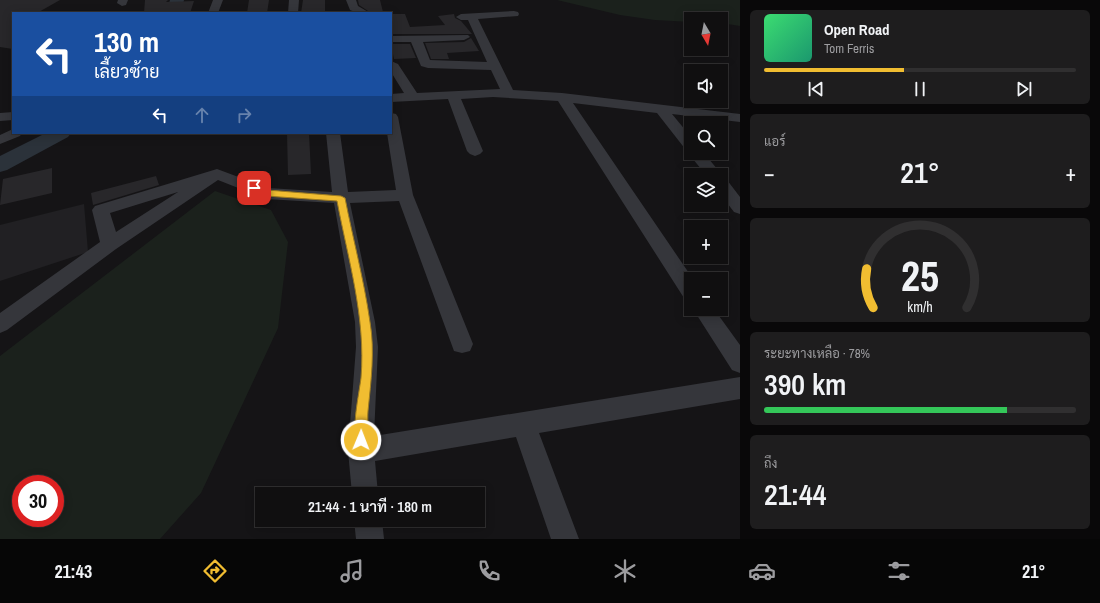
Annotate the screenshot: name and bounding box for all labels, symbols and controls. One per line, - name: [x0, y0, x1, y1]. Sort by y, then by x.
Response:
- north arrow: [684, 12, 728, 56]
- map controls: [684, 12, 728, 316]
- text: Open Road: [824, 19, 890, 40]
- text: 130 m: [94, 23, 159, 61]
- icon: left: [28, 28, 80, 80]
- text: Tom Ferris: [824, 40, 874, 57]
- text: เลี้ยวซ้าย: [94, 59, 160, 84]
- button: sound: [684, 64, 728, 108]
- icon: previous: [805, 78, 827, 100]
- icon: pause: [909, 78, 931, 100]
- icon: next: [1013, 78, 1035, 100]
- icon: left: [149, 104, 171, 126]
- icon: ahead: [191, 104, 213, 126]
- icon: right: [233, 104, 255, 126]
- button: search: [684, 116, 728, 160]
- text: แอร์: [764, 133, 785, 150]
- text: 21°: [900, 152, 940, 192]
- text: −: [764, 158, 775, 188]
- text: +: [1065, 158, 1076, 188]
- button: layers: [684, 168, 728, 212]
- pin: [237, 171, 271, 205]
- icon: arrive: [243, 177, 265, 199]
- button: +: [684, 220, 728, 264]
- text: 25: [901, 247, 939, 303]
- button: −: [684, 272, 728, 316]
- text: km/h: [907, 296, 933, 315]
- text: ระยะทางเหลือ · 78%: [764, 345, 870, 362]
- text: 390 km: [764, 364, 846, 404]
- position arrow: [340, 419, 382, 461]
- text: ถึง: [764, 455, 777, 472]
- text: 21:44: [764, 474, 826, 514]
- speed limit sign: 30: [12, 475, 64, 527]
- text: 21:44 · 1 นาที · 180 m: [308, 496, 432, 517]
- icon: directions: [201, 557, 229, 585]
- icon: music: [338, 557, 366, 585]
- icon: phone: [475, 557, 503, 585]
- icon: climate: [611, 557, 639, 585]
- icon: car: [748, 557, 776, 585]
- icon: filters: [885, 557, 913, 585]
- text: 21:43: [54, 559, 92, 584]
- text: 21°: [1022, 559, 1046, 584]

